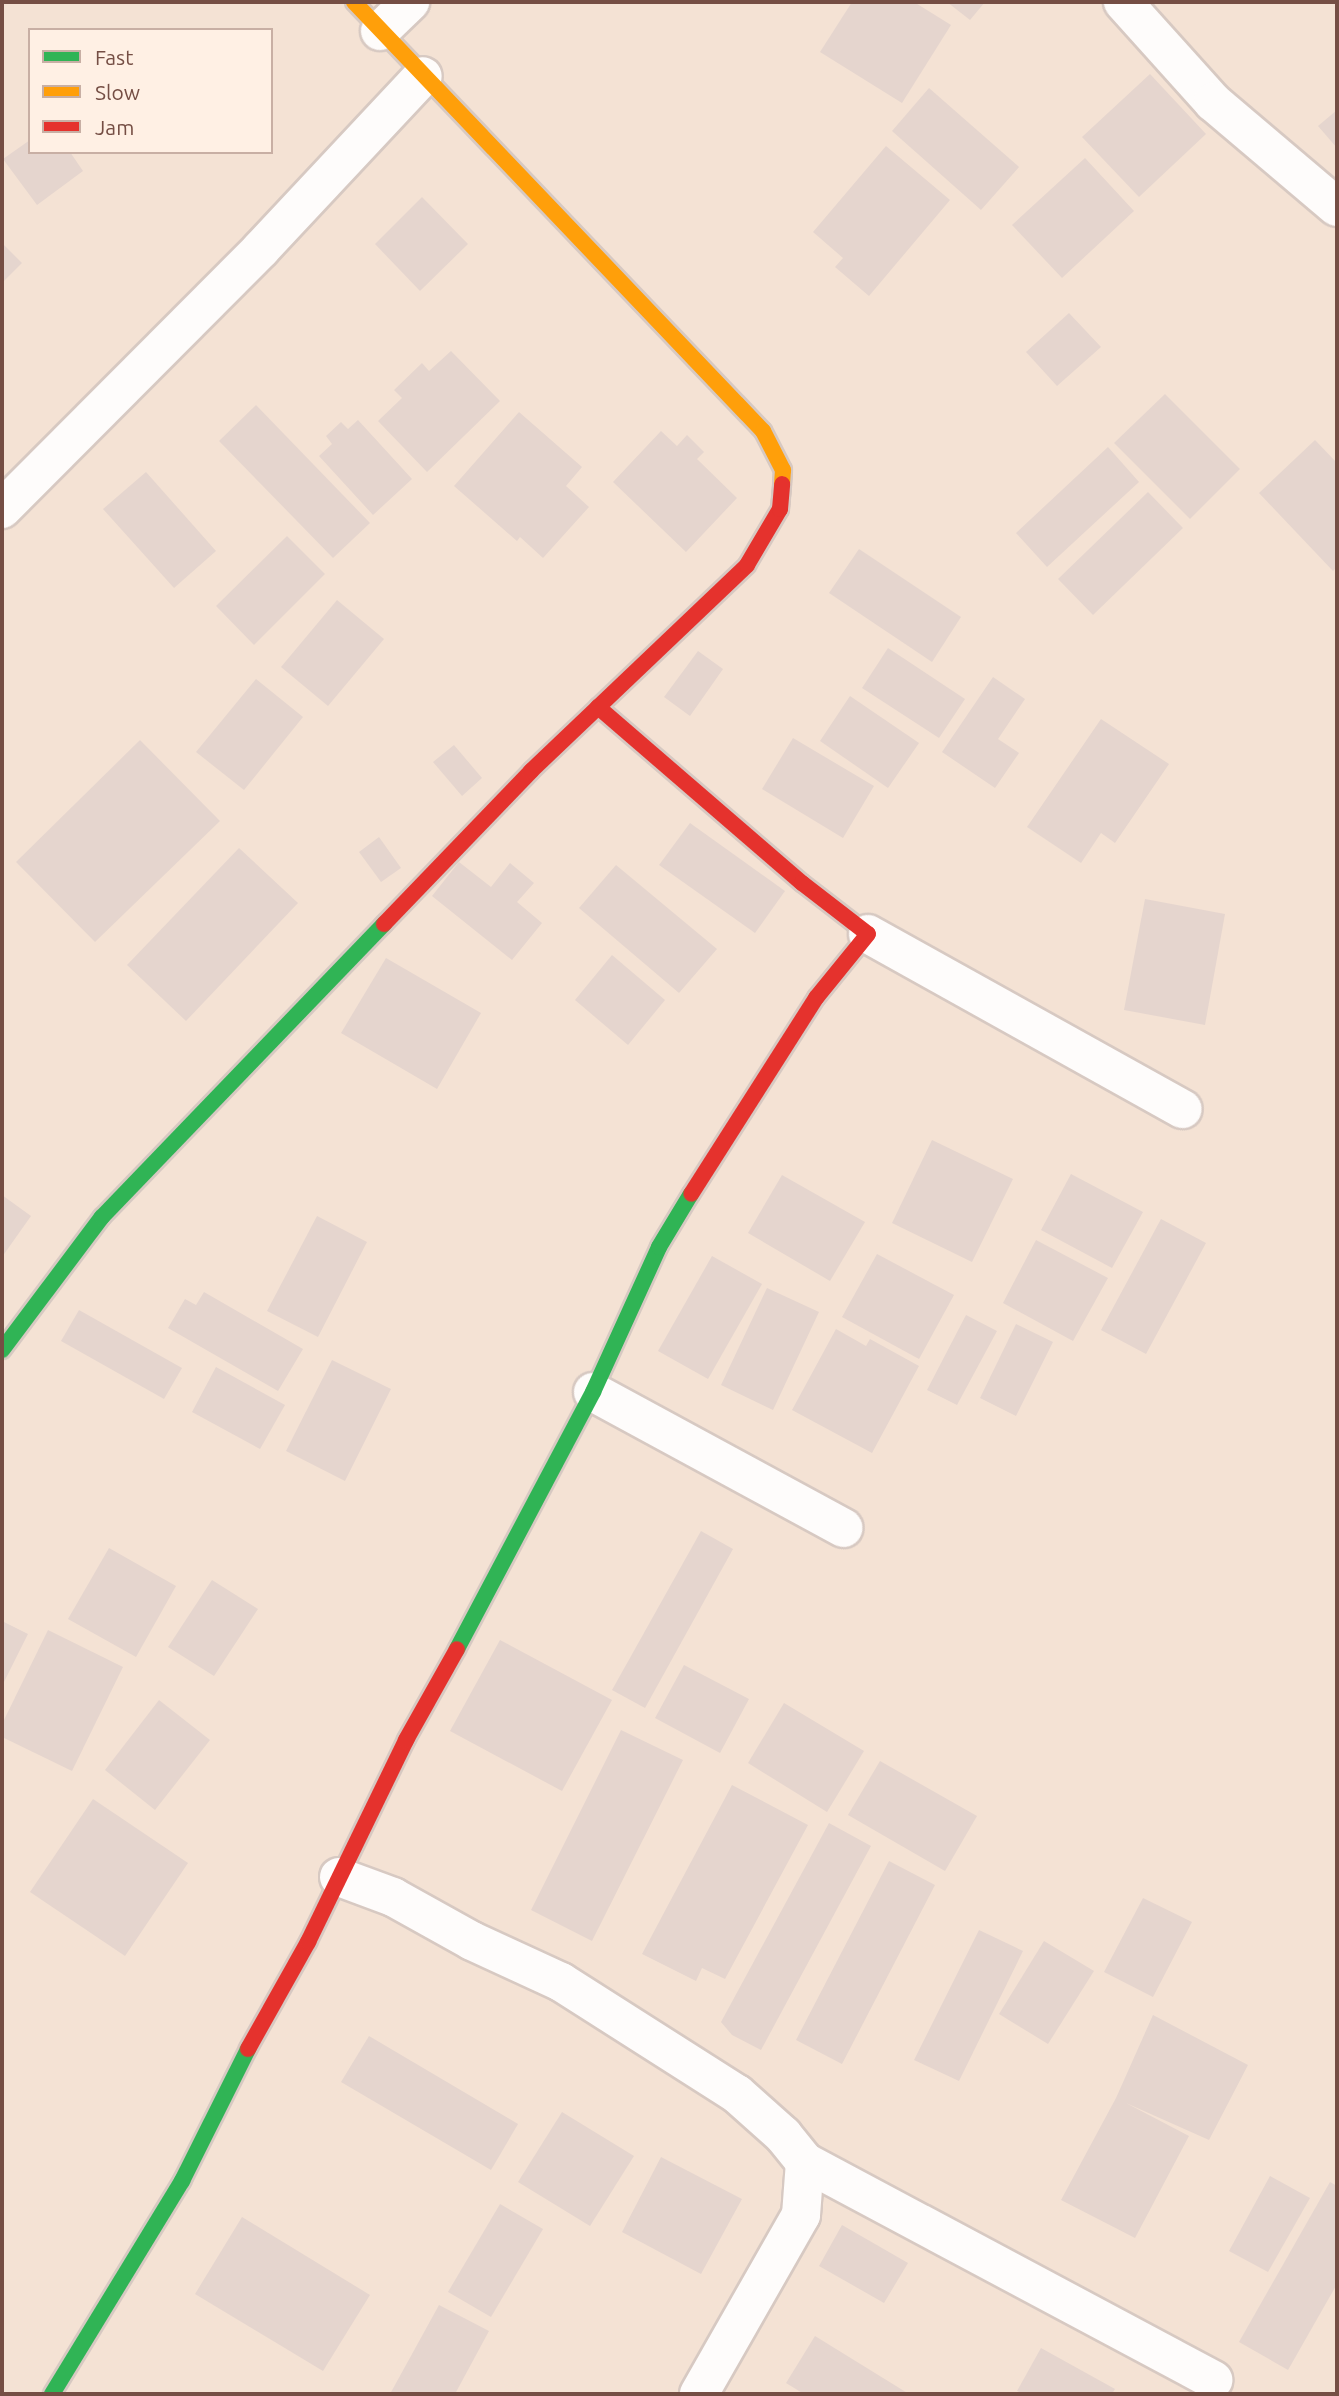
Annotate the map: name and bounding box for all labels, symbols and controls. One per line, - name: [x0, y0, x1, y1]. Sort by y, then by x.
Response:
- legend: [28, 28, 273, 154]
- text: Fast: [95, 45, 133, 69]
- text: Slow: [95, 80, 140, 104]
- text: Jam: [95, 115, 134, 139]

